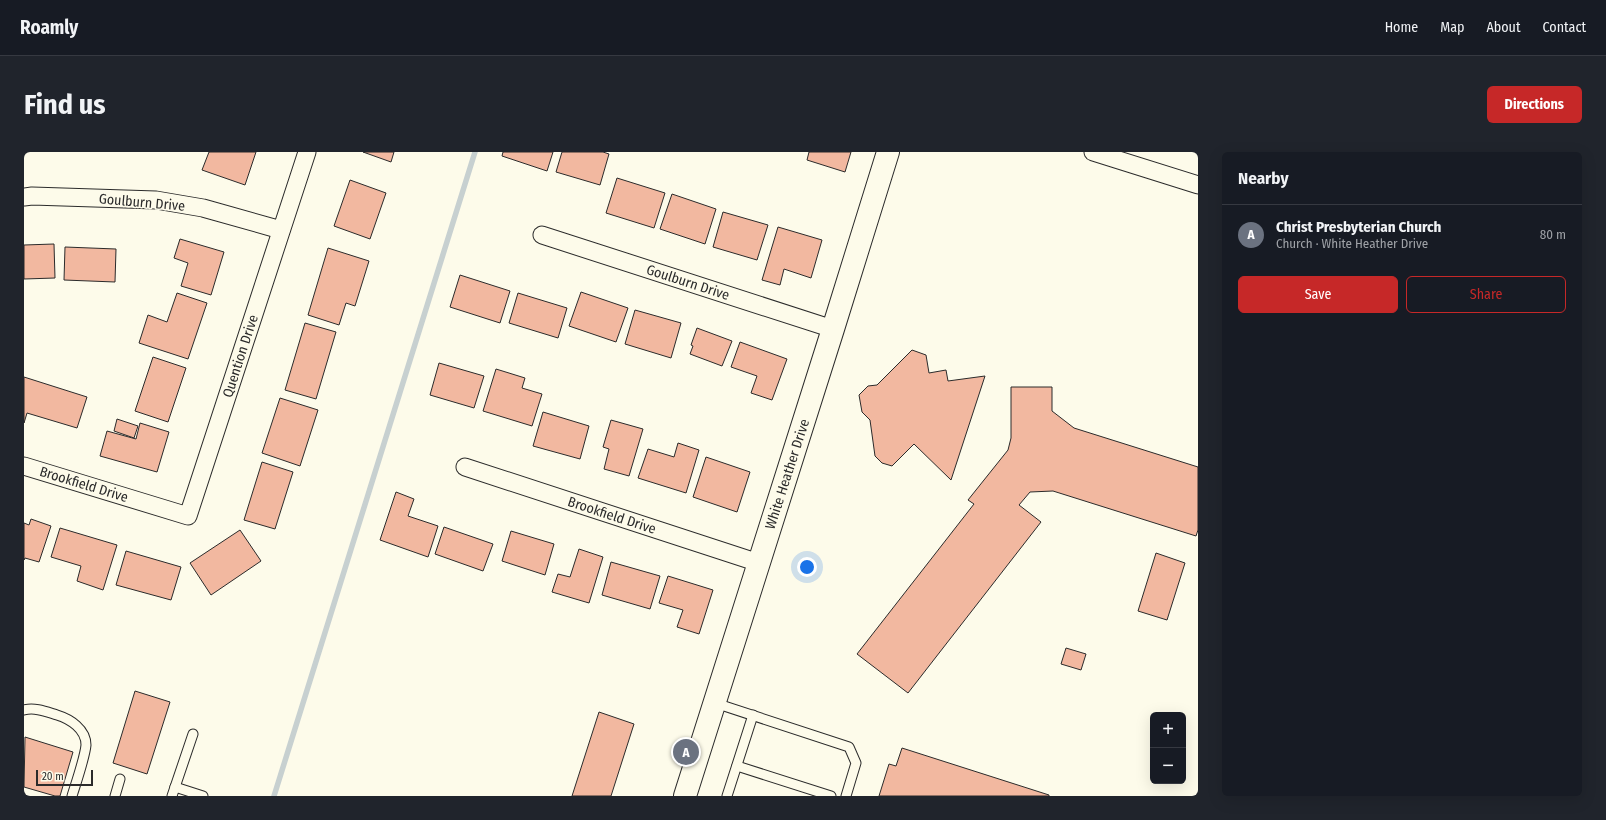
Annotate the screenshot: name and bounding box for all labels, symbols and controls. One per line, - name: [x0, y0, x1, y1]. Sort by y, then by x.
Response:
- text: Roamly: [20, 16, 78, 39]
- text: Home: [1385, 19, 1418, 36]
- text: Map: [1440, 19, 1464, 36]
- text: About: [1486, 19, 1521, 36]
- text: Contact: [1543, 19, 1586, 36]
- button: Directions: [1487, 86, 1582, 123]
- text: Find us: [24, 88, 106, 121]
- text: Nearby: [1238, 168, 1289, 189]
- street label: Goulburn Drive: [98, 190, 186, 215]
- text: Christ Presbyterian Church: [1276, 218, 1441, 236]
- text: A: [1247, 227, 1255, 242]
- text: 80 m: [1540, 227, 1566, 242]
- text: Church · White Heather Drive: [1276, 236, 1428, 251]
- street label: Goulburn Drive: [644, 261, 732, 304]
- button: Save: [1238, 276, 1398, 313]
- button: Share: [1406, 276, 1566, 313]
- street label: Quention Drive: [219, 312, 262, 400]
- street label: White Heather Drive: [762, 417, 813, 531]
- street label: Brookfield Drive: [38, 463, 130, 506]
- street label: Brookfield Drive: [566, 493, 658, 538]
- your location: [797, 557, 817, 577]
- map controls: [1150, 712, 1186, 784]
- button: +: [1150, 712, 1186, 748]
- pin: A: [673, 737, 699, 767]
- button: −: [1150, 748, 1186, 784]
- scale bar: [36, 768, 93, 787]
- text: 20 m: [42, 770, 64, 783]

